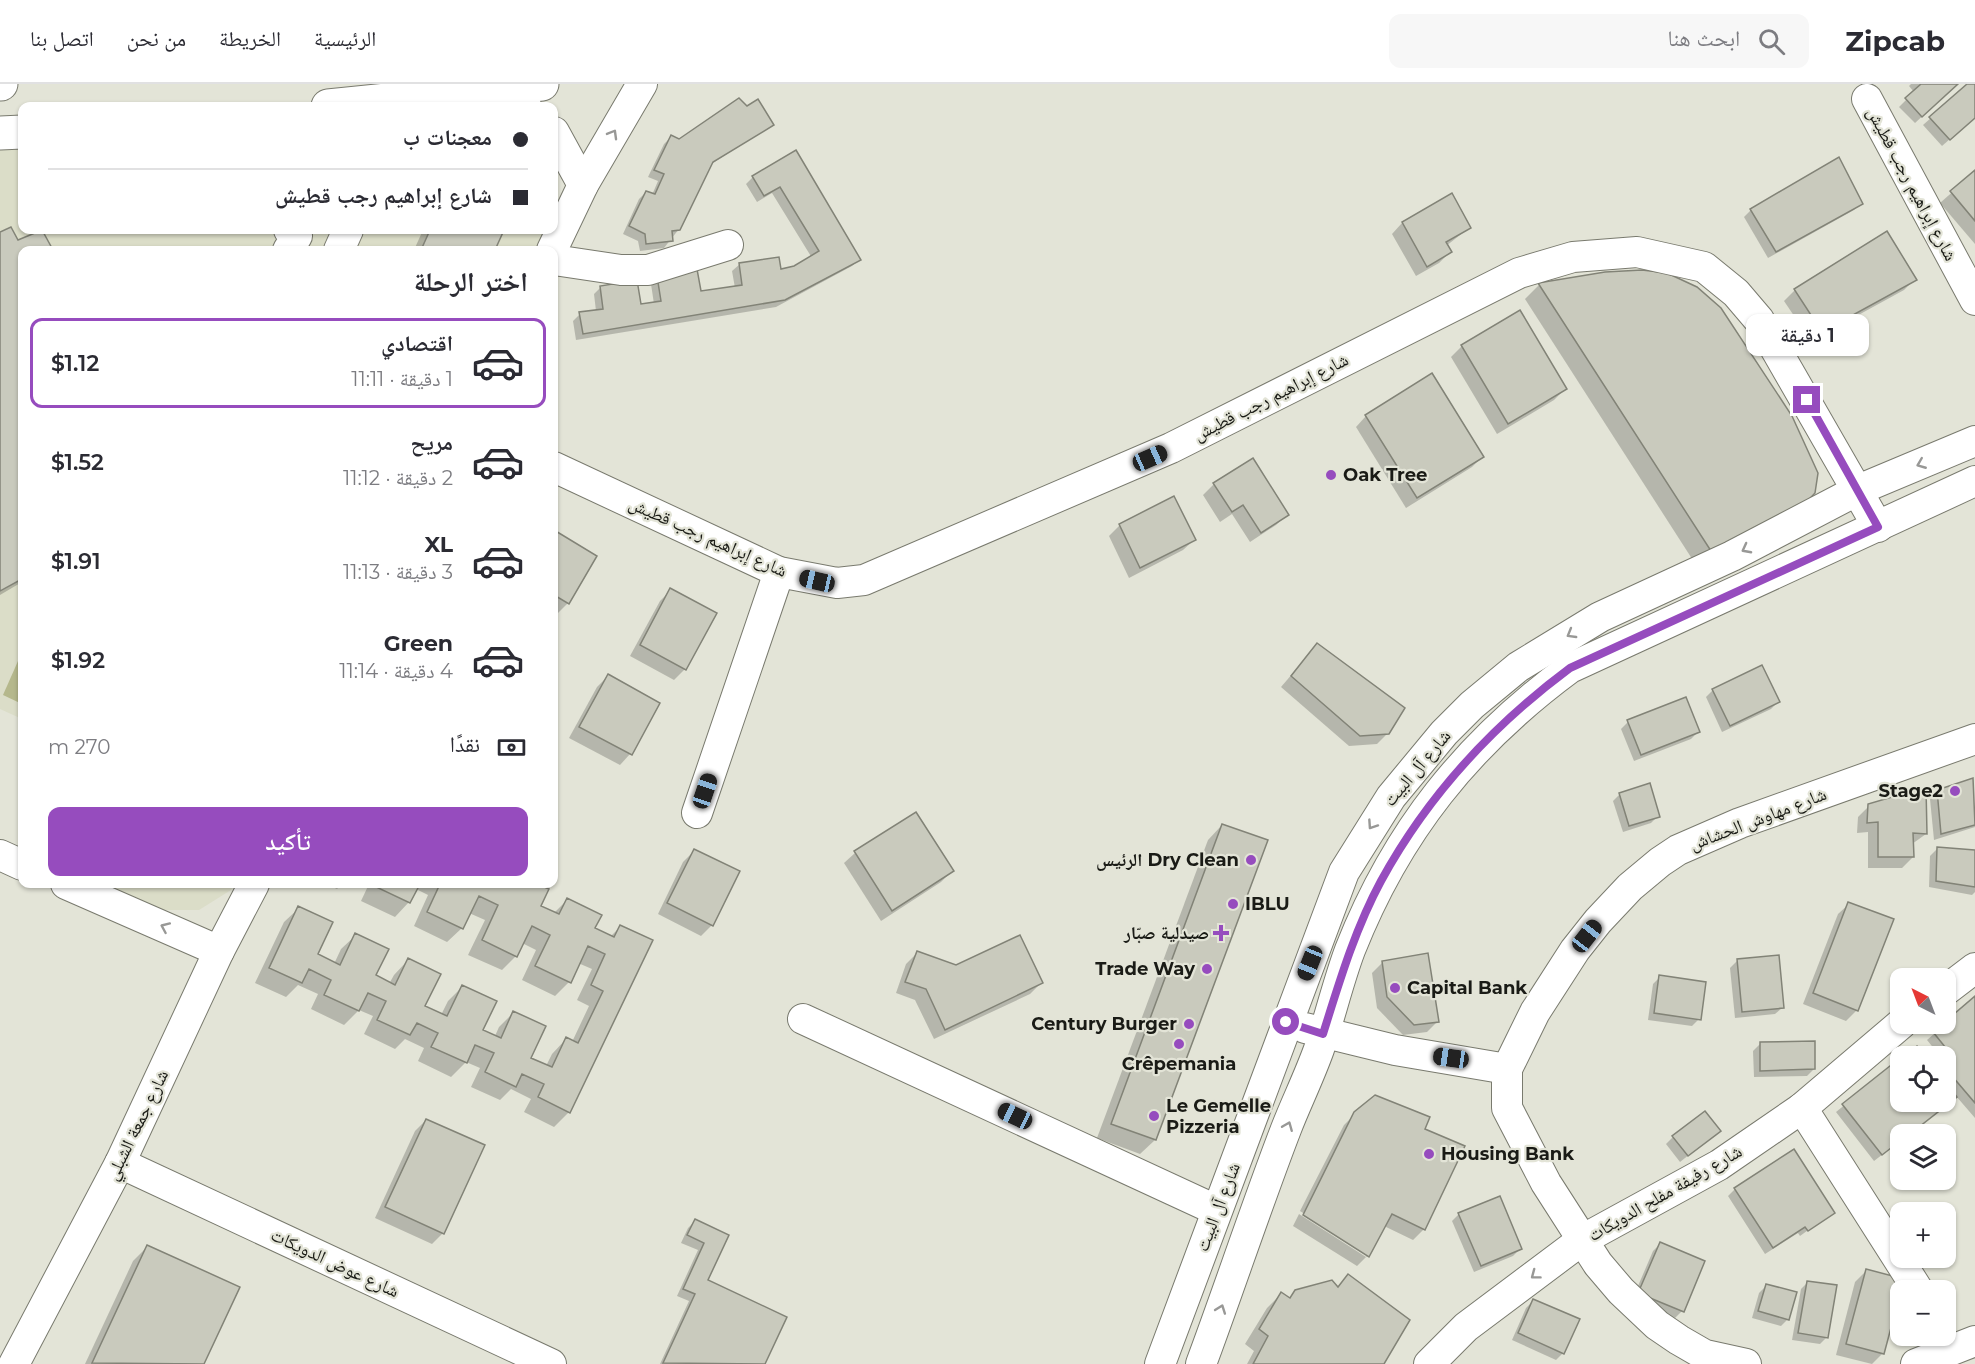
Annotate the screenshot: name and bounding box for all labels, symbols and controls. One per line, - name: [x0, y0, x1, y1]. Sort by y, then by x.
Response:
- search box: [1389, 14, 1809, 68]
- text: Zipcab: [1845, 24, 1945, 58]
- text: ابحث هنا: [1667, 25, 1740, 52]
- icon: search: [1755, 25, 1788, 58]
- text: اتصل بنا: [30, 26, 94, 51]
- text: من نحن: [127, 26, 186, 51]
- text: الخريطة: [219, 26, 281, 51]
- text: الرئيسية: [314, 26, 376, 51]
- street label: شارع إبراهيم رجب قطيش: [1861, 103, 1962, 265]
- text: معجنات ب: [403, 124, 492, 151]
- one-way arrow: [605, 130, 617, 140]
- text: شارع إبراهيم رجب قطيش: [275, 182, 492, 209]
- text: اختر الرحلة: [414, 265, 528, 298]
- callout: 1 دقيقة: [1746, 313, 1868, 355]
- text: 1 دقيقة: [1780, 323, 1835, 347]
- text: اقتصادي: [381, 330, 453, 357]
- icon: car: [471, 336, 525, 390]
- street label: شارع إبراهيم رجب قطيش: [1190, 348, 1353, 447]
- text: $1.12: [51, 350, 99, 377]
- text: 1 دقيقة · 11:11: [351, 367, 453, 391]
- route end: [1793, 386, 1820, 413]
- text: مريح: [410, 429, 453, 456]
- icon: car: [471, 435, 525, 489]
- car: [1130, 442, 1170, 474]
- text: $1.52: [51, 449, 104, 476]
- one-way arrow: [1917, 457, 1928, 469]
- place label: Oak Tree: [1343, 464, 1427, 486]
- text: 2 دقيقة · 11:12: [343, 466, 453, 490]
- marker: Oak Tree: [1324, 468, 1338, 482]
- street label: شارع إبراهيم رجب قطيش: [625, 492, 791, 583]
- text: XL: [424, 531, 453, 558]
- icon: car: [471, 534, 525, 588]
- one-way arrow: [1742, 542, 1752, 553]
- text: $1.91: [51, 548, 101, 575]
- text: 3 دقيقة · 11:13: [343, 560, 453, 584]
- car: [797, 568, 837, 594]
- one-way arrow: [1567, 627, 1577, 639]
- text: Green: [384, 630, 453, 657]
- icon: car: [471, 633, 525, 687]
- text: $1.92: [51, 647, 105, 674]
- text: 4 دقيقة · 11:14: [339, 659, 453, 683]
- street label: شارع آل البيت: [1379, 725, 1455, 811]
- text: نقدًا: [450, 731, 480, 758]
- icon: cash: [495, 731, 528, 764]
- text: 270 m: [48, 735, 110, 759]
- car: [691, 771, 719, 811]
- place label: Stage2: [1878, 780, 1943, 802]
- street label: شارع مهاوش الحشاش: [1686, 783, 1830, 855]
- marker: Stage2: [1948, 784, 1962, 798]
- button: تأكيد: [48, 807, 528, 876]
- one-way arrow: [1368, 819, 1379, 830]
- place label: الرئيس Dry Clean: [1096, 849, 1239, 871]
- marker: الرئيس Dry Clean: [1244, 853, 1258, 867]
- place label: IBLU: [1245, 893, 1290, 915]
- marker: IBLU: [1226, 897, 1240, 911]
- car: [1569, 916, 1605, 956]
- one-way arrow: [161, 922, 172, 934]
- place label: صيدلية صبّار: [1123, 922, 1209, 944]
- marker: صيدلية صبّار: [1214, 926, 1228, 940]
- car: [1295, 943, 1325, 983]
- place label: Trade Way: [1095, 958, 1195, 980]
- marker: Trade Way: [1200, 962, 1214, 976]
- north arrow: [1890, 968, 1956, 1034]
- map controls: [1890, 968, 1956, 1346]
- place label: Capital Bank: [1407, 977, 1527, 999]
- marker: Capital Bank: [1388, 981, 1402, 995]
- route start: [1272, 1008, 1299, 1035]
- place label: Century Burger: [1031, 1013, 1177, 1035]
- marker: Century Burger: [1182, 1017, 1196, 1031]
- marker: Crêpemania: [1172, 1037, 1186, 1051]
- button: locate: [1890, 1046, 1956, 1112]
- car: [1432, 1047, 1470, 1069]
- place label: Crêpemania: [1122, 1053, 1236, 1075]
- street label: شارع جمعة الشبلي: [101, 1066, 176, 1185]
- place label: Le Gemelle Pizzeria: [1166, 1095, 1271, 1138]
- car: [995, 1100, 1035, 1132]
- marker: Le Gemelle Pizzeria: [1147, 1109, 1161, 1123]
- one-way arrow: [1280, 1121, 1293, 1131]
- button: layers: [1890, 1124, 1956, 1190]
- street label: شارع رفيفة مفلح الدويكات: [1584, 1140, 1746, 1247]
- place label: Housing Bank: [1441, 1143, 1574, 1165]
- marker: Housing Bank: [1422, 1147, 1436, 1161]
- street label: شارع آل البيت: [1191, 1160, 1245, 1254]
- button: +: [1890, 1202, 1956, 1268]
- street label: شارع عوض الدويكات: [267, 1224, 403, 1302]
- one-way arrow: [1531, 1268, 1542, 1279]
- button: −: [1890, 1280, 1956, 1346]
- one-way arrow: [1214, 1304, 1227, 1315]

